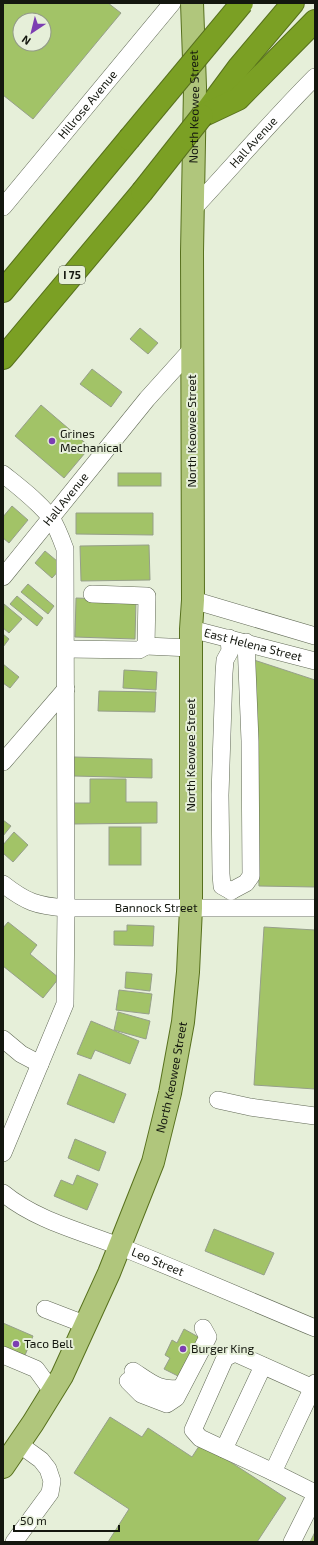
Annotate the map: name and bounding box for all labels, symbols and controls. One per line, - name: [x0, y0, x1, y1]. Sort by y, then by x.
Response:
- north arrow: [12, 12, 52, 52]
- text: N: [19, 33, 33, 48]
- street label: North Keowee Street: [186, 49, 201, 164]
- street label: Hillrose Avenue: [55, 67, 120, 141]
- street label: Hall Avenue: [226, 113, 280, 170]
- road number: I 75: [59, 266, 85, 284]
- street label: North Keowee Street: [184, 374, 198, 488]
- place label: Grines Mechanical: [60, 426, 123, 454]
- marker: Grines Mechanical: [47, 436, 57, 446]
- street label: Hall Avenue: [40, 469, 91, 528]
- street label: East Helena Street: [203, 625, 304, 664]
- street label: North Keowee Street: [183, 698, 197, 812]
- street label: Bannock Street: [115, 900, 198, 914]
- street label: North Keowee Street: [152, 1020, 189, 1134]
- street label: Leo Street: [130, 1244, 187, 1278]
- place label: Taco Bell: [24, 1336, 73, 1350]
- marker: Taco Bell: [11, 1339, 21, 1349]
- place label: Burger King: [191, 1341, 254, 1355]
- marker: Burger King: [178, 1344, 188, 1354]
- scale bar: [14, 1507, 119, 1533]
- text: 50 m: [20, 1513, 47, 1527]

